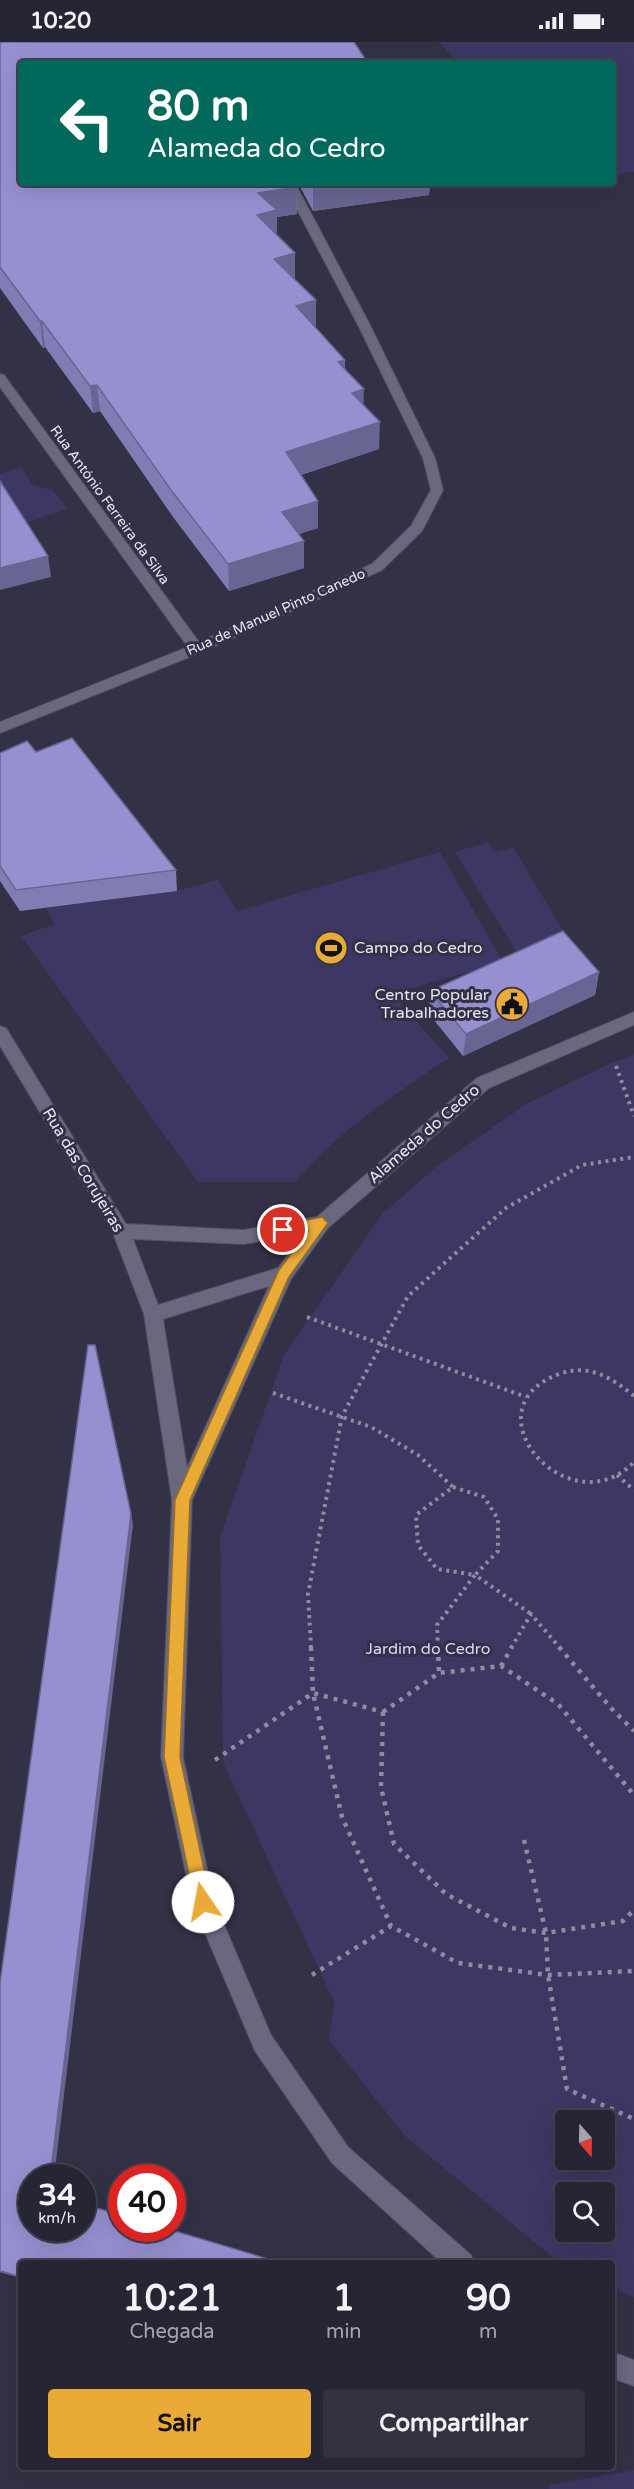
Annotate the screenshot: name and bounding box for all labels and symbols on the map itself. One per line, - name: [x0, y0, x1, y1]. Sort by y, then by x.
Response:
- street label: Rua António Ferreira da Silva: [47, 422, 173, 588]
- street label: Rua de Manuel Pinto Canedo: [184, 565, 368, 659]
- sports icon: Campo do Cedro: [313, 930, 349, 966]
- place label: Campo do Cedro: [354, 938, 482, 958]
- place label: Centro Popular Trabalhadores: [374, 985, 490, 1023]
- public building icon: Centro Popular Trabalhadores: [494, 986, 530, 1022]
- street label: Alameda do Cedro: [364, 1080, 484, 1188]
- street label: Rua das Corujeiras: [38, 1104, 128, 1236]
- pin: [257, 1204, 308, 1255]
- park label: Jardim do Cedro: [366, 1639, 490, 1659]
- position arrow: [171, 1870, 235, 1934]
- north arrow: [555, 2110, 615, 2170]
- speed limit sign: 40: [108, 2164, 186, 2242]

